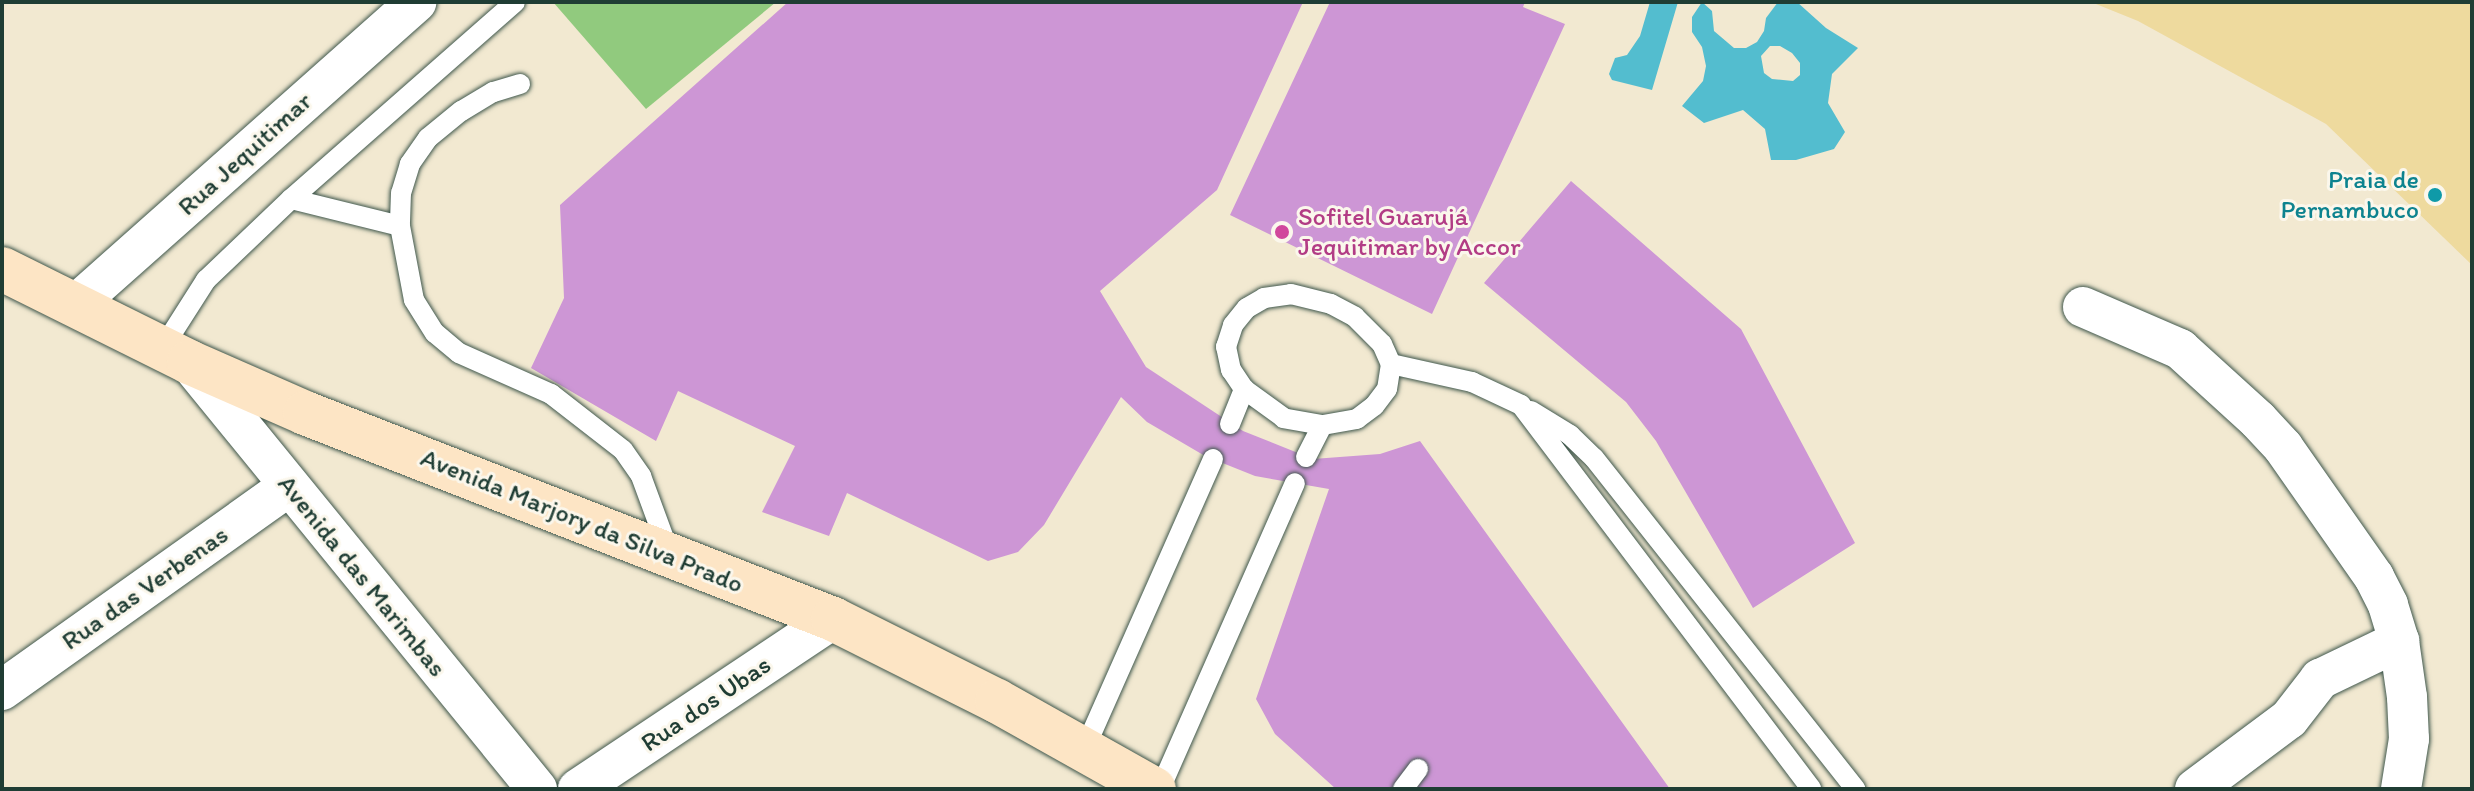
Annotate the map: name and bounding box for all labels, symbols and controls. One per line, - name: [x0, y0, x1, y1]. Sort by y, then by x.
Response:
- street label: Rua Jequitimar: [172, 86, 318, 222]
- place label: Praia de Pernambuco: [2281, 164, 2419, 226]
- marker: Praia de Pernambuco: [2426, 186, 2444, 204]
- place label: Sofitel Guarujá Jequitimar by Accor: [1298, 201, 1520, 262]
- marker: Sofitel Guarujá Jequitimar by Accor: [1273, 223, 1291, 241]
- street label: Avenida Marjory da Silva Prado: [416, 442, 748, 600]
- street label: Avenida das Marimbas: [271, 469, 453, 683]
- street label: Rua das Verbenas: [55, 519, 235, 657]
- street label: Rua dos Ubas: [635, 649, 777, 759]

